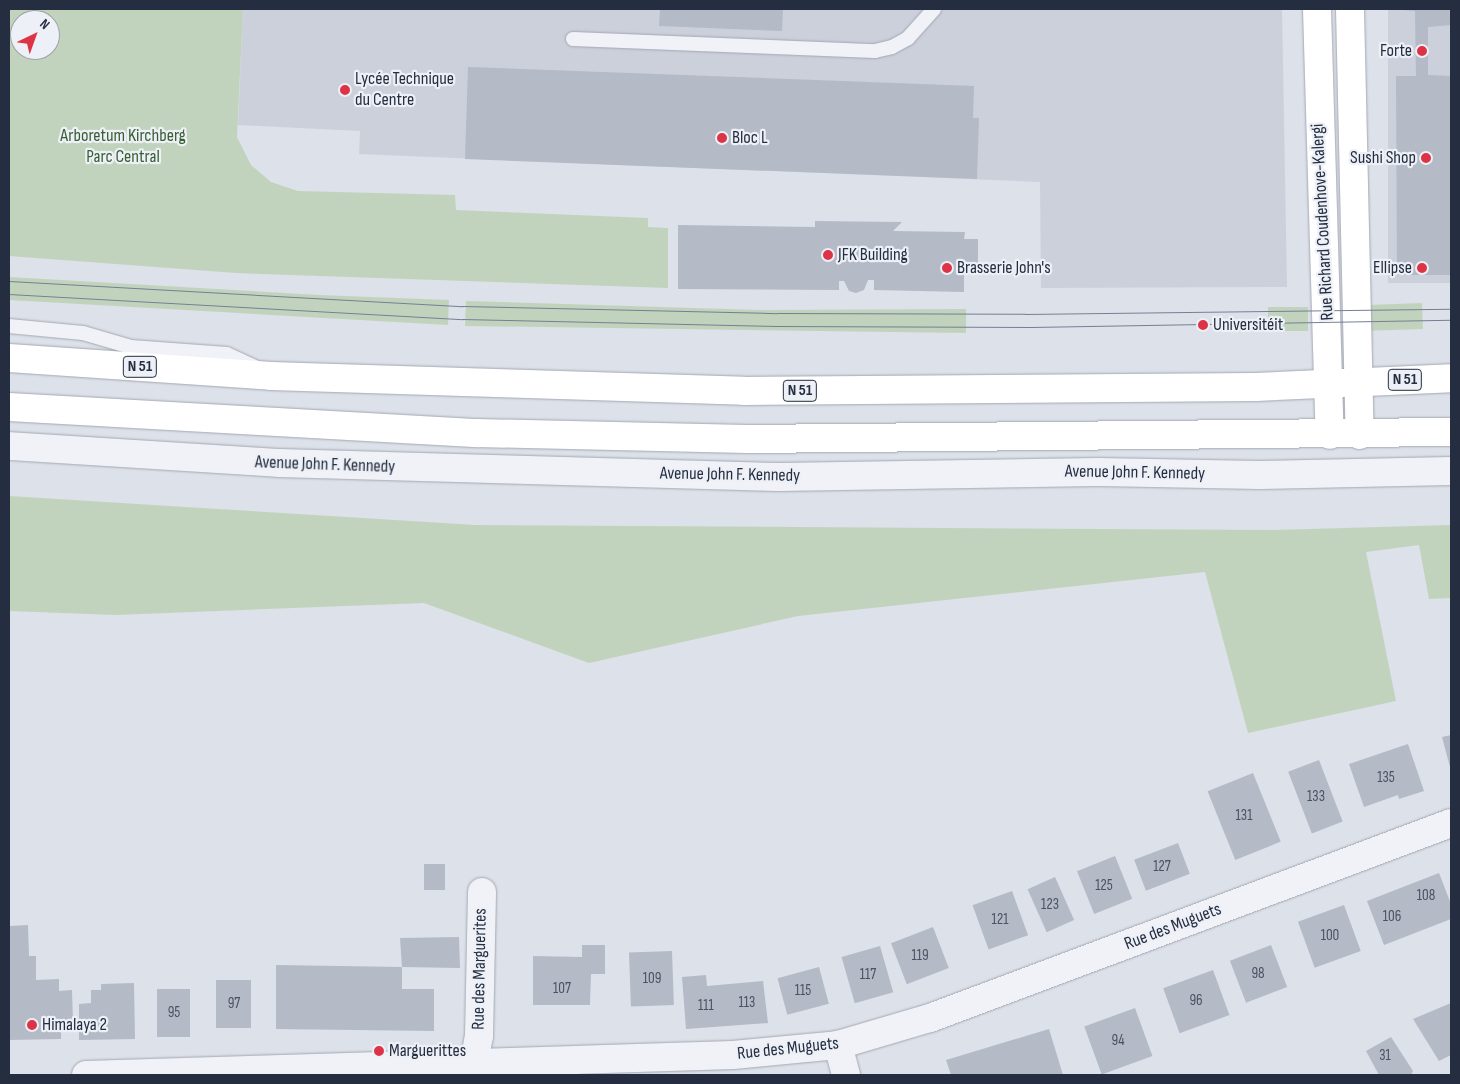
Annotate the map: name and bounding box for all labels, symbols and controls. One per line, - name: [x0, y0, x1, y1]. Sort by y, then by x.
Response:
- north arrow: [10, 10, 60, 60]
- text: N: [36, 15, 53, 33]
- place label: Forte: [1380, 40, 1412, 62]
- marker: Forte: [1416, 45, 1428, 57]
- place label: Lycée Technique du Centre: [355, 69, 454, 112]
- marker: Lycée Technique du Centre: [339, 84, 351, 96]
- street label: Rue Richard Coudenhove-Kalergi: [1307, 123, 1339, 321]
- park label: Arboretum Kirchberg Parc Central: [60, 126, 186, 168]
- place label: Bloc L: [732, 127, 768, 149]
- marker: Bloc L: [716, 132, 728, 144]
- place label: Sushi Shop: [1350, 147, 1416, 169]
- marker: Sushi Shop: [1420, 152, 1432, 164]
- place label: JFK Building: [838, 244, 908, 266]
- marker: JFK Building: [822, 249, 834, 261]
- place label: Brasserie John's: [957, 257, 1051, 279]
- place label: Ellipse: [1373, 257, 1412, 279]
- marker: Brasserie John's: [941, 262, 953, 274]
- marker: Ellipse: [1416, 262, 1428, 274]
- place label: Universitéit: [1213, 314, 1283, 336]
- marker: Universitéit: [1197, 319, 1209, 331]
- road number: N 51: [122, 354, 158, 381]
- road number: N 51: [1388, 366, 1422, 394]
- road number: N 51: [782, 378, 818, 404]
- street label: Avenue John F. Kennedy: [255, 452, 395, 478]
- street label: Avenue John F. Kennedy: [1065, 461, 1205, 485]
- street label: Avenue John F. Kennedy: [660, 463, 800, 487]
- house number: 135: [1377, 769, 1395, 787]
- house number: 133: [1307, 788, 1325, 806]
- house number: 131: [1236, 807, 1252, 825]
- house number: 127: [1153, 858, 1171, 876]
- house number: 125: [1095, 877, 1113, 895]
- house number: 108: [1417, 887, 1435, 905]
- house number: 123: [1041, 896, 1059, 914]
- street label: Rue des Muguets: [1122, 899, 1224, 955]
- street label: Rue des Marguerites: [468, 908, 492, 1030]
- house number: 106: [1383, 908, 1401, 926]
- house number: 121: [992, 911, 1008, 929]
- house number: 100: [1321, 927, 1339, 945]
- house number: 119: [911, 947, 929, 965]
- house number: 98: [1251, 965, 1265, 983]
- house number: 117: [860, 966, 876, 984]
- house number: 109: [643, 970, 661, 988]
- house number: 107: [553, 980, 571, 998]
- house number: 115: [795, 982, 811, 1000]
- house number: 96: [1189, 992, 1203, 1010]
- house number: 113: [739, 994, 755, 1012]
- house number: 97: [228, 995, 240, 1013]
- house number: 111: [698, 997, 714, 1015]
- house number: 95: [168, 1004, 180, 1022]
- place label: Himalaya 2: [42, 1014, 107, 1036]
- marker: Himalaya 2: [26, 1019, 38, 1031]
- house number: 94: [1112, 1032, 1124, 1050]
- street label: Rue des Muguets: [736, 1033, 840, 1065]
- place label: Marguerittes: [389, 1040, 466, 1062]
- marker: Marguerittes: [373, 1045, 385, 1057]
- house number: 31: [1379, 1047, 1391, 1065]

